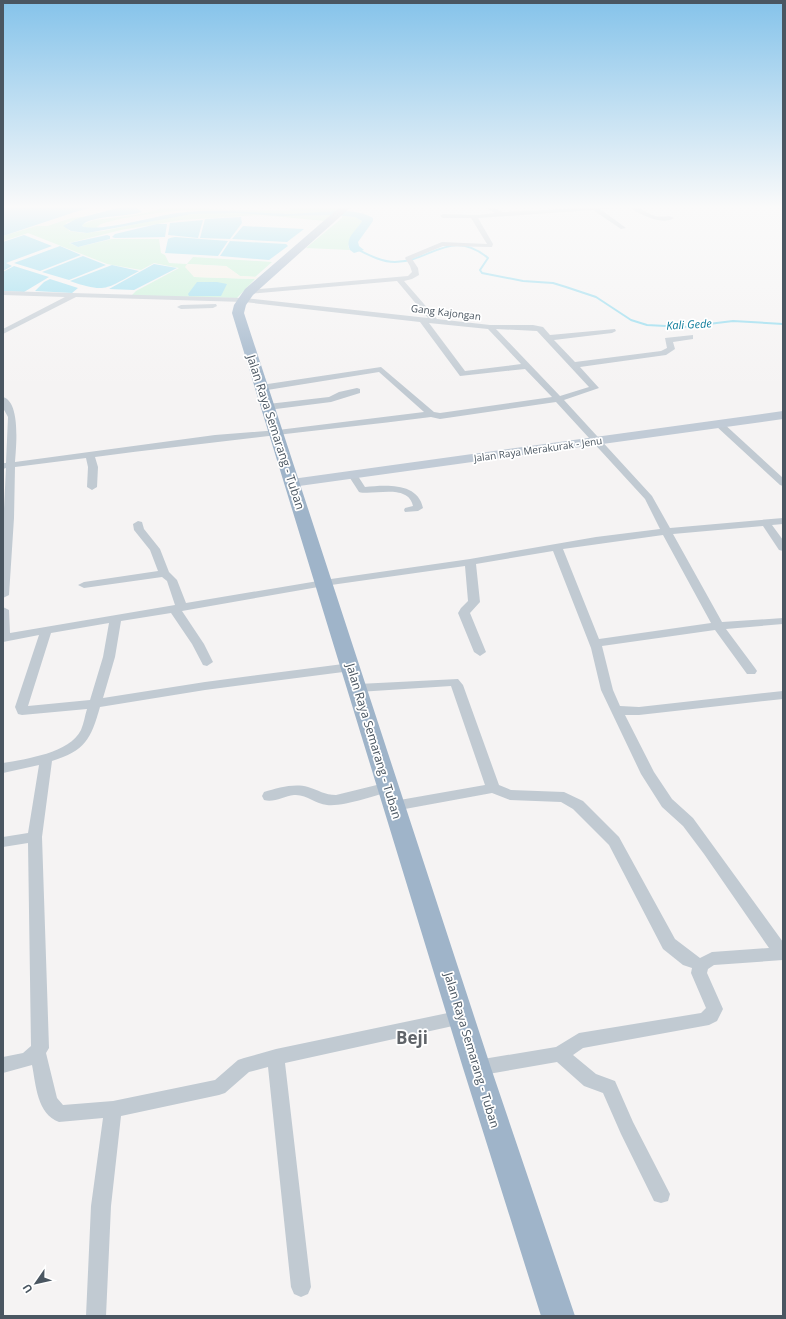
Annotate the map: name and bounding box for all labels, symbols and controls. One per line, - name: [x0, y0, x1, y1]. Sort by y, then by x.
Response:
- street label: Gang Kajongan: [410, 301, 482, 323]
- water label: Kali Gede: [666, 315, 713, 333]
- street label: Jalan Raya Semarang - Tuban: [243, 351, 309, 512]
- street label: Jalan Raya Merakurak - Jenu: [472, 433, 603, 465]
- street label: Jalan Raya Semarang - Tuban: [342, 660, 406, 821]
- street label: Jalan Raya Semarang - Tuban: [440, 969, 504, 1130]
- district label: Beji: [396, 1026, 428, 1049]
- north arrow: [16, 1263, 56, 1303]
- text: U: [19, 1281, 36, 1297]

